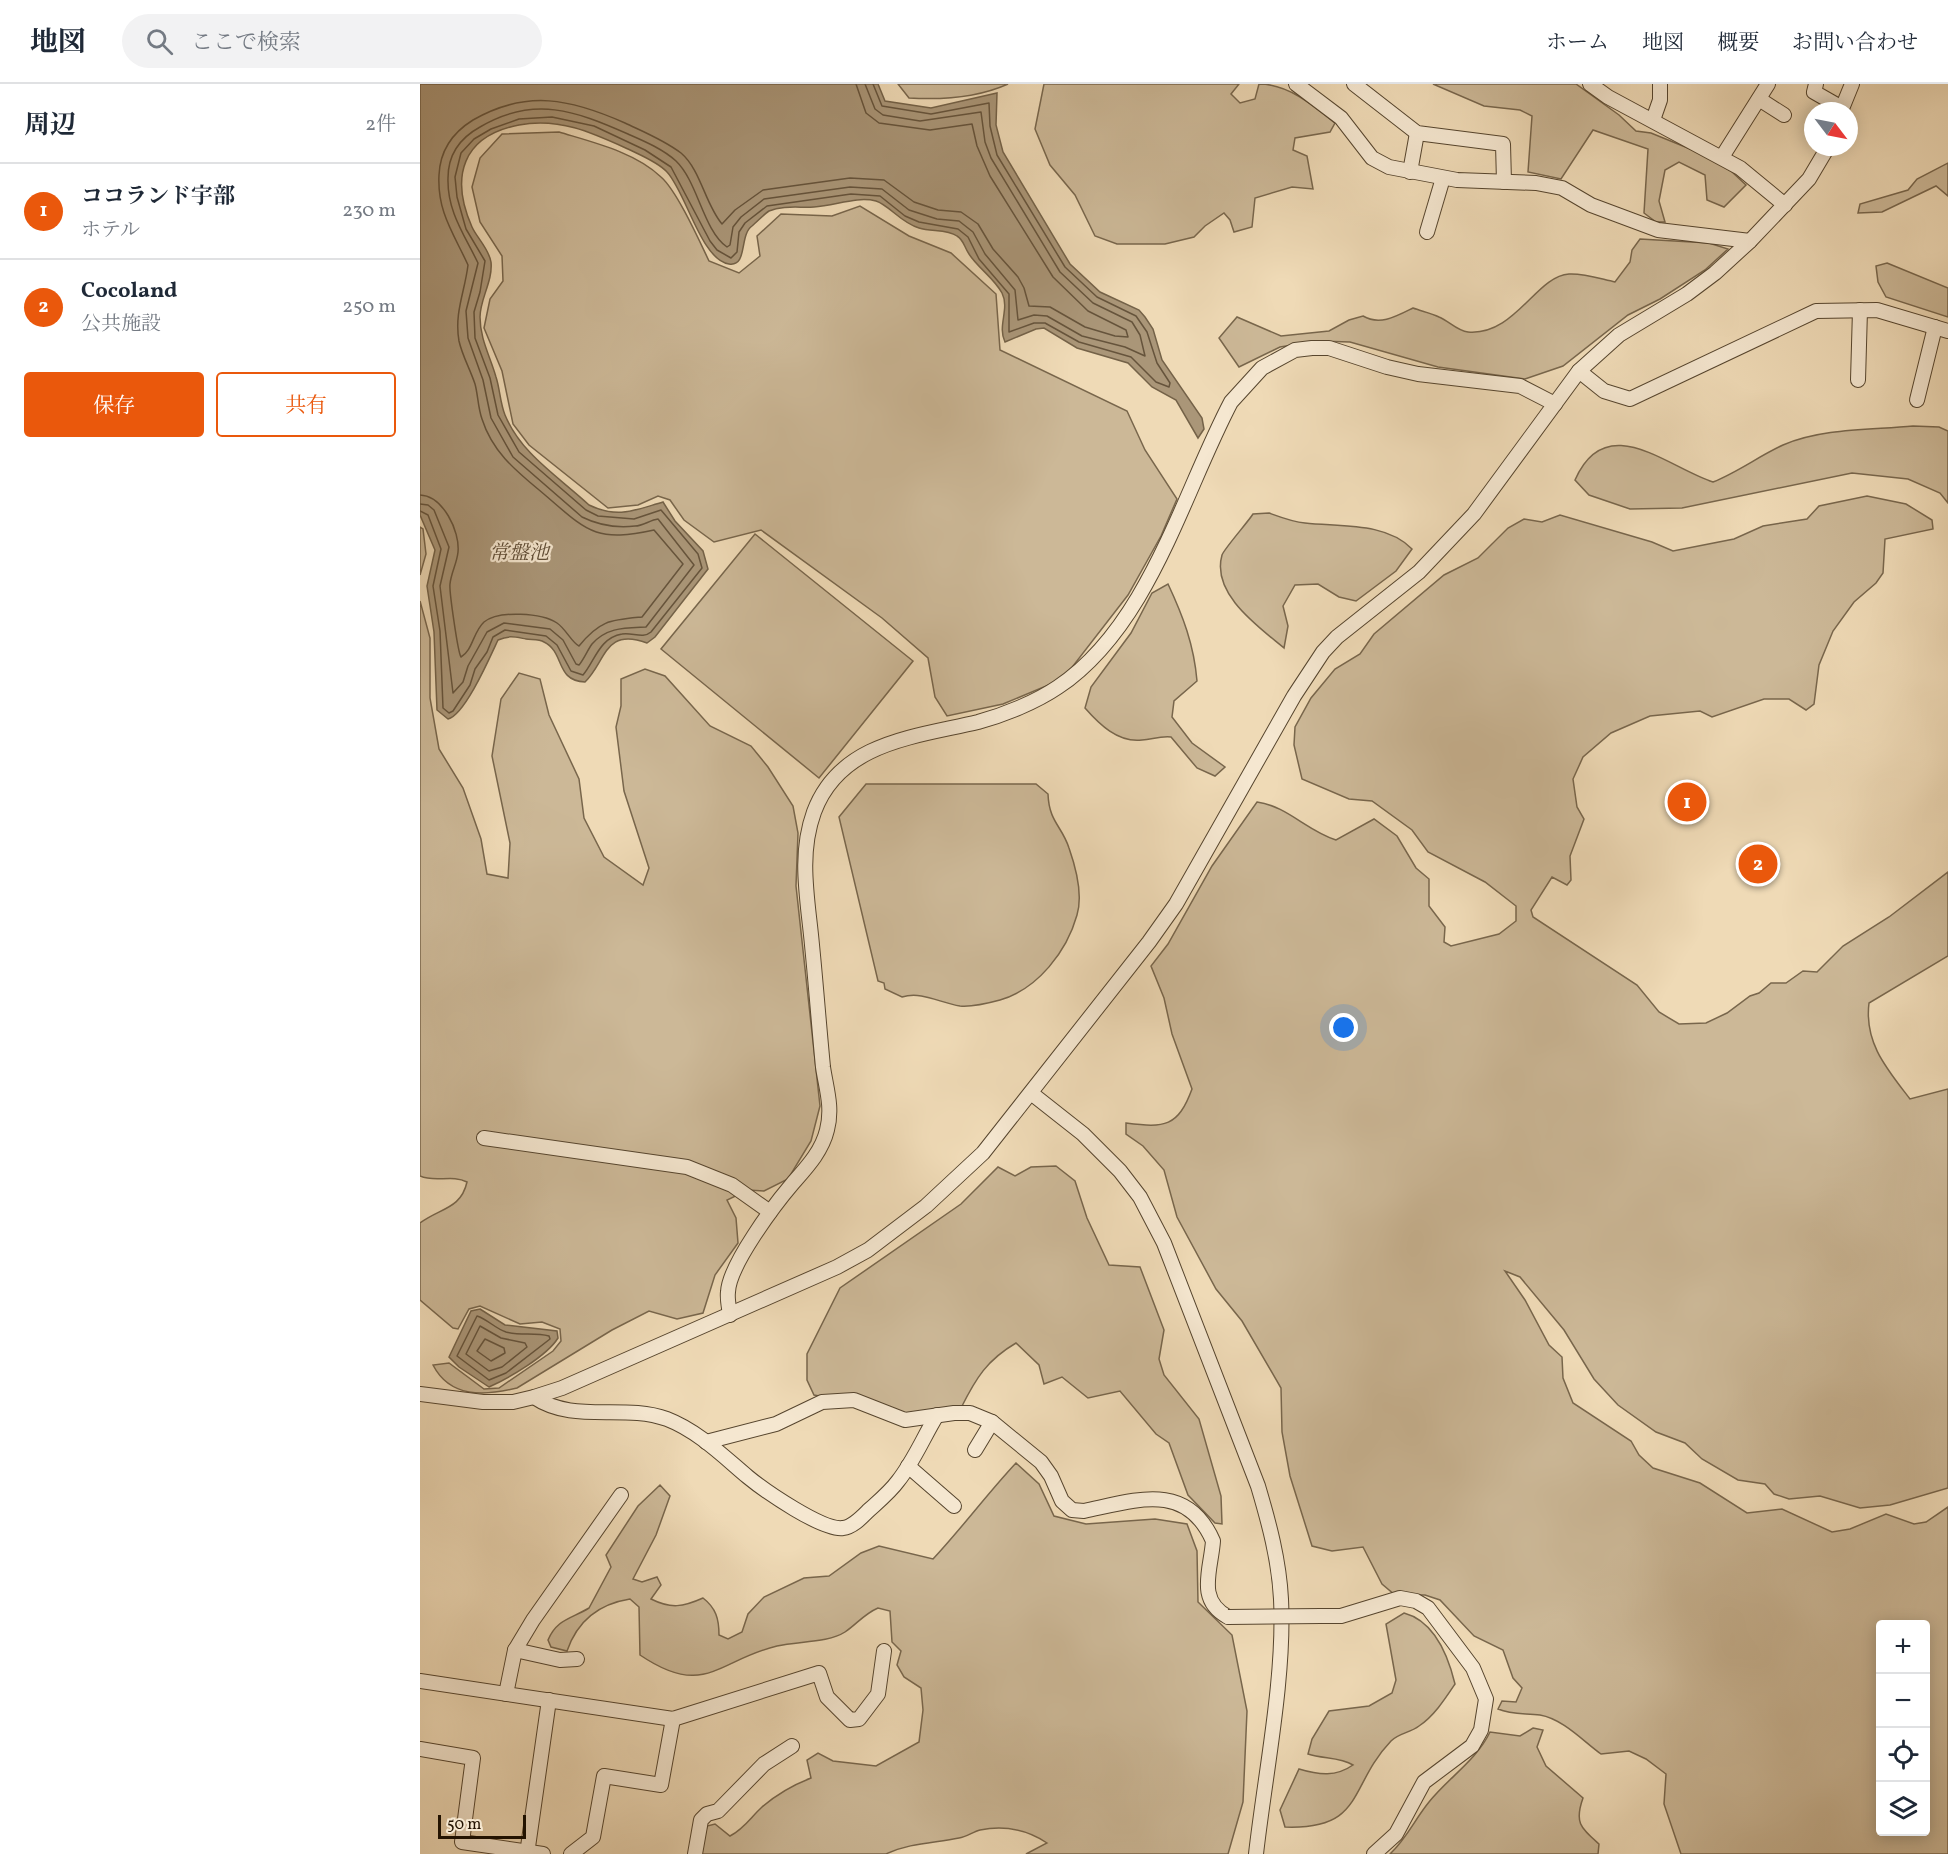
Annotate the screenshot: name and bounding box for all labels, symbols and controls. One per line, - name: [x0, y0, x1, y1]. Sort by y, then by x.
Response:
- search box: [122, 14, 542, 68]
- text: 地図: [30, 24, 86, 63]
- icon: search: [143, 25, 176, 58]
- text: ここで検索: [191, 28, 301, 59]
- text: ホーム: [1546, 29, 1609, 58]
- text: 地図: [1642, 29, 1684, 58]
- text: 概要: [1717, 29, 1759, 58]
- text: お問い合わせ: [1792, 29, 1918, 58]
- north arrow: [1804, 102, 1858, 156]
- text: 周辺: [24, 108, 76, 144]
- text: 2件: [365, 111, 396, 139]
- text: ココランド宇部: [81, 182, 235, 213]
- text: 1: [39, 197, 48, 225]
- text: 230 m: [342, 197, 396, 225]
- text: ホテル: [81, 217, 140, 245]
- text: Cocoland: [81, 276, 178, 307]
- text: 2: [38, 293, 49, 321]
- text: 250 m: [342, 293, 396, 321]
- text: 公共施設: [81, 311, 161, 339]
- button: 保存: [24, 372, 204, 437]
- button: 共有: [216, 372, 396, 437]
- water label: 常盤池: [489, 540, 551, 568]
- pin: 1: [1668, 780, 1706, 824]
- pin: 2: [1738, 842, 1778, 886]
- your location: [1329, 1013, 1358, 1042]
- map controls: [1876, 1620, 1930, 1836]
- button: +: [1876, 1620, 1930, 1674]
- button: −: [1876, 1674, 1930, 1728]
- button: locate: [1876, 1728, 1930, 1782]
- button: layers: [1876, 1782, 1930, 1836]
- scale bar: [438, 1812, 526, 1840]
- text: 50 m: [447, 1814, 481, 1836]

